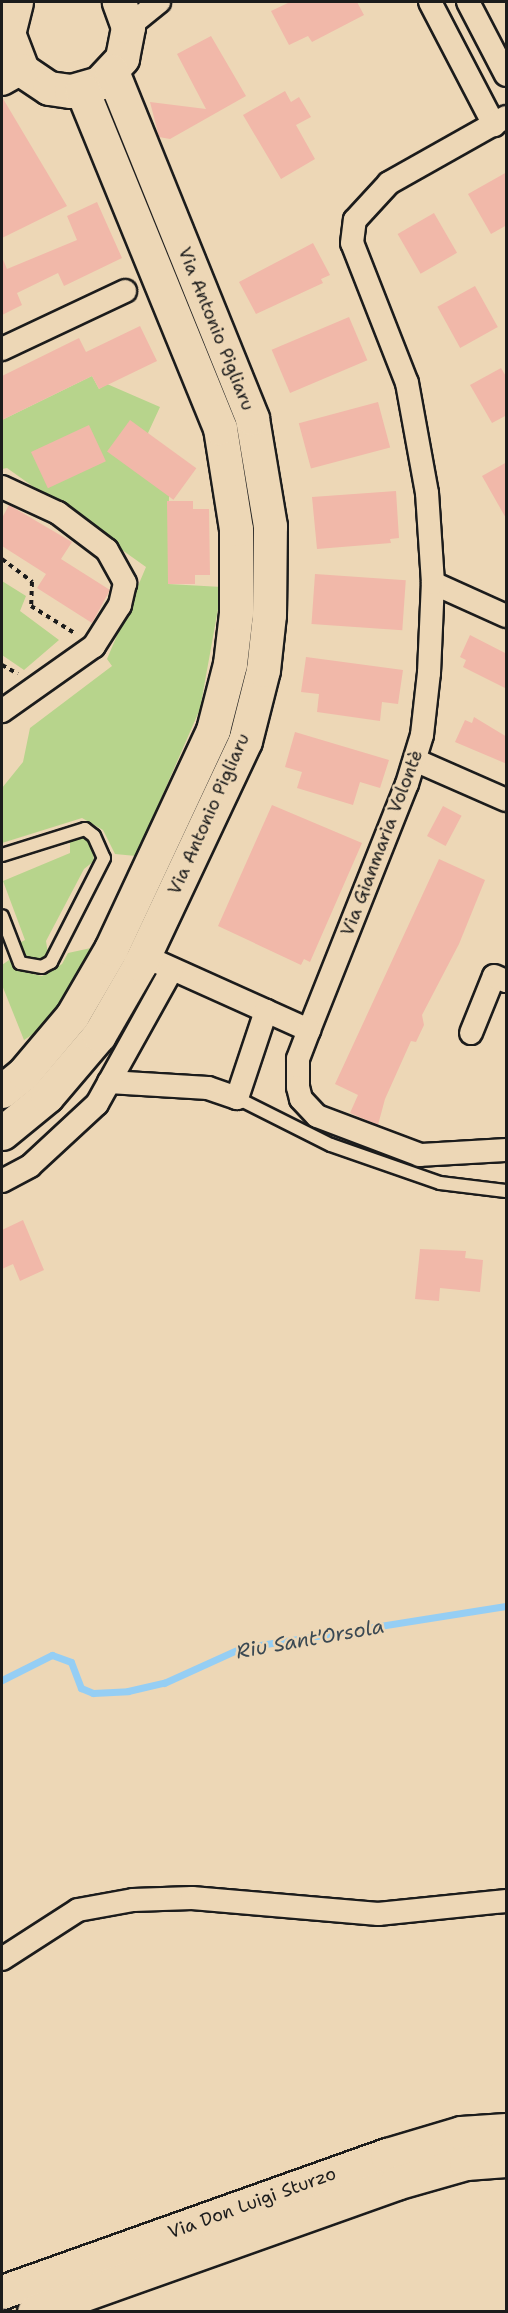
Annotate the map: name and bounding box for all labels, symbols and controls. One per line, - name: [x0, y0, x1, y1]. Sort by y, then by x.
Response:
- street label: Via Antonio Pigliaru: [173, 244, 259, 414]
- street label: Via Antonio Pigliaru: [164, 730, 254, 898]
- street label: Via Gianmaria Volontè: [337, 747, 427, 939]
- water label: Riu Sant'Orsola: [234, 1614, 386, 1664]
- street label: Via Don Luigi Sturzo: [165, 2163, 339, 2243]

